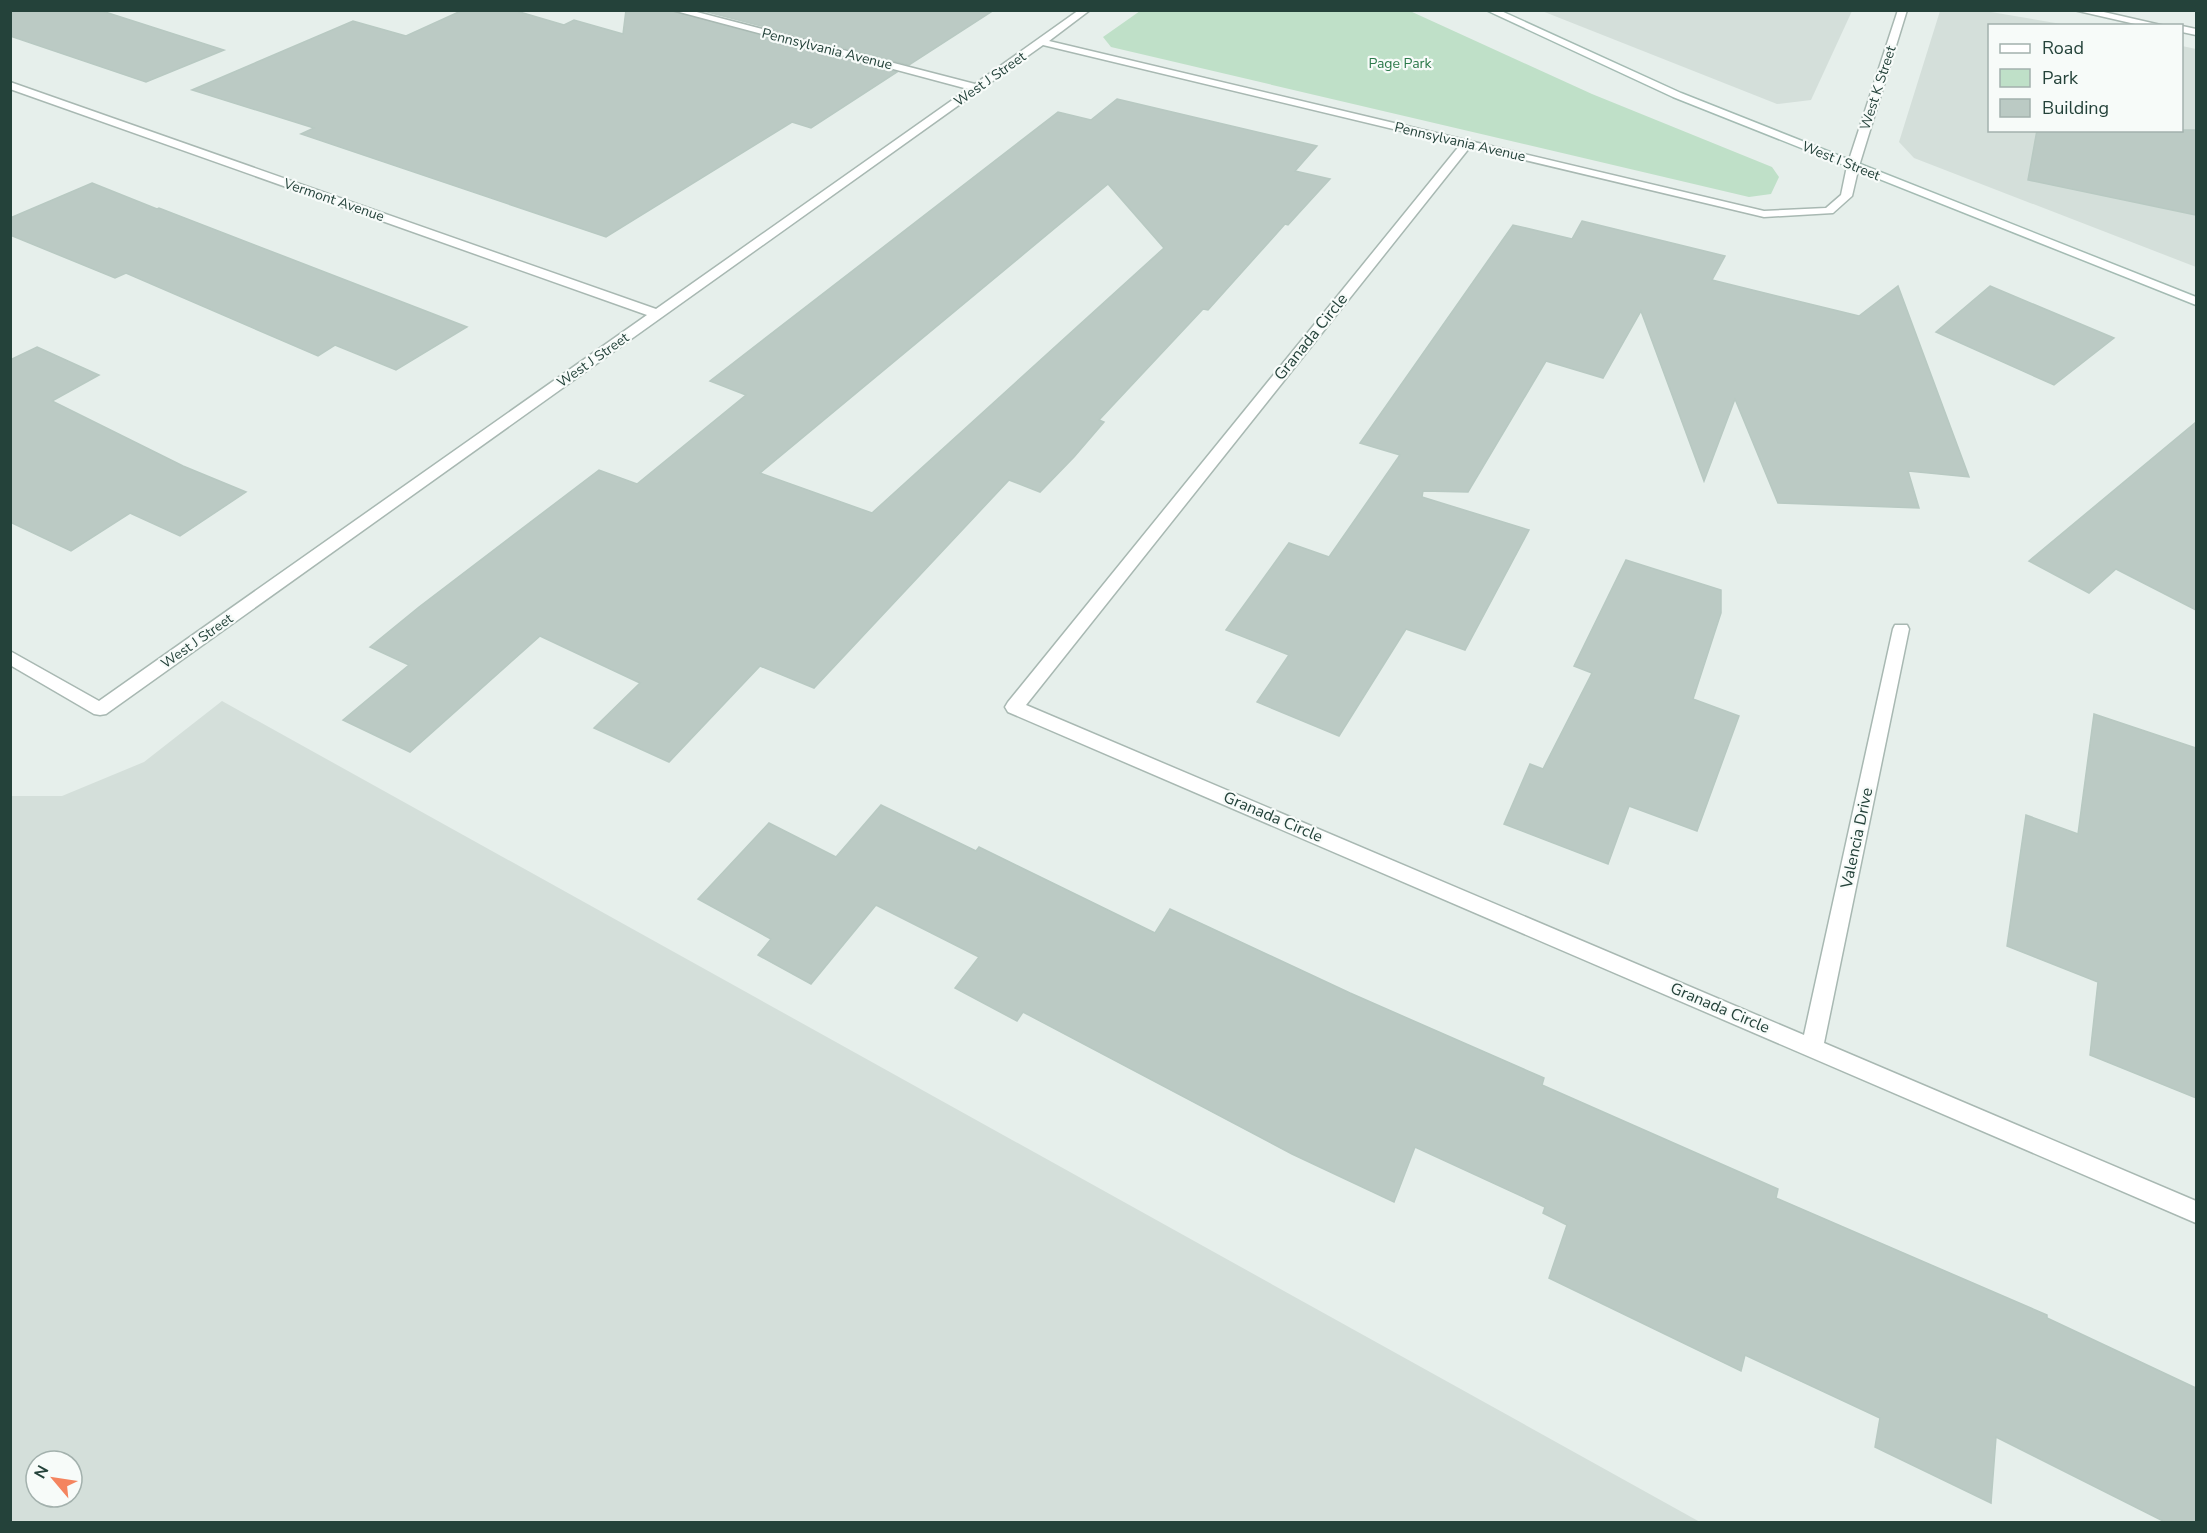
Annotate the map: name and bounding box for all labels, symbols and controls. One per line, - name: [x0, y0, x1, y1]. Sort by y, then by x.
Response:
- street label: Pennsylvania Avenue: [760, 24, 894, 74]
- legend: [1988, 24, 2183, 132]
- text: Road: [2042, 36, 2084, 60]
- street label: West K Street: [1855, 43, 1901, 133]
- street label: West J Street: [950, 47, 1030, 111]
- park label: Page Park: [1368, 54, 1433, 73]
- text: Park: [2042, 66, 2079, 90]
- text: Building: [2042, 96, 2109, 120]
- street label: Pennsylvania Avenue: [1393, 118, 1527, 166]
- street label: West I Street: [1799, 137, 1883, 185]
- street label: Vermont Avenue: [280, 174, 387, 226]
- street label: Granada Circle: [1269, 289, 1353, 385]
- street label: West J Street: [553, 328, 633, 392]
- street label: West J Street: [157, 609, 237, 673]
- street label: Granada Circle: [1220, 786, 1326, 848]
- street label: Valencia Drive: [1835, 786, 1878, 891]
- street label: Granada Circle: [1667, 977, 1773, 1039]
- north arrow: [24, 1449, 84, 1509]
- text: N: [29, 1462, 54, 1483]

